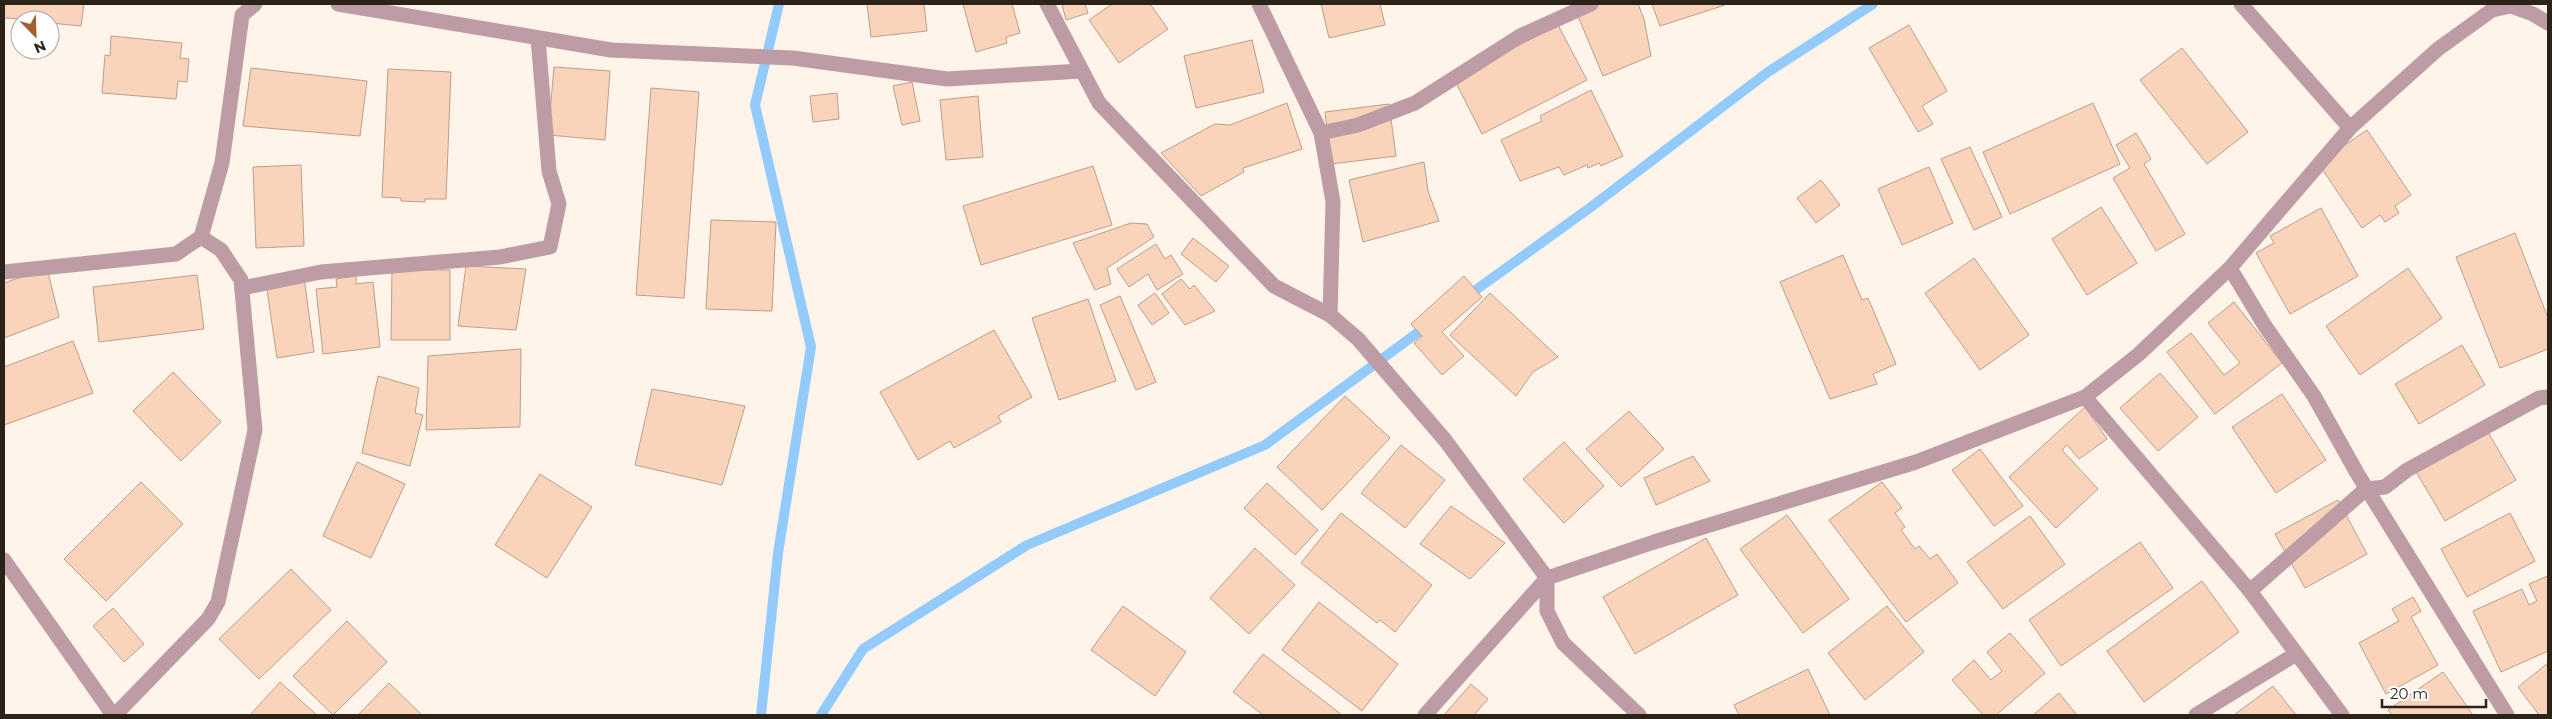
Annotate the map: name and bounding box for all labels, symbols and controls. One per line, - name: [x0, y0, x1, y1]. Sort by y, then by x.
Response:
- north arrow: [10, 10, 60, 60]
- text: N: [31, 36, 49, 57]
- scale bar: [2382, 676, 2486, 708]
- text: 20 m: [2390, 684, 2428, 703]

